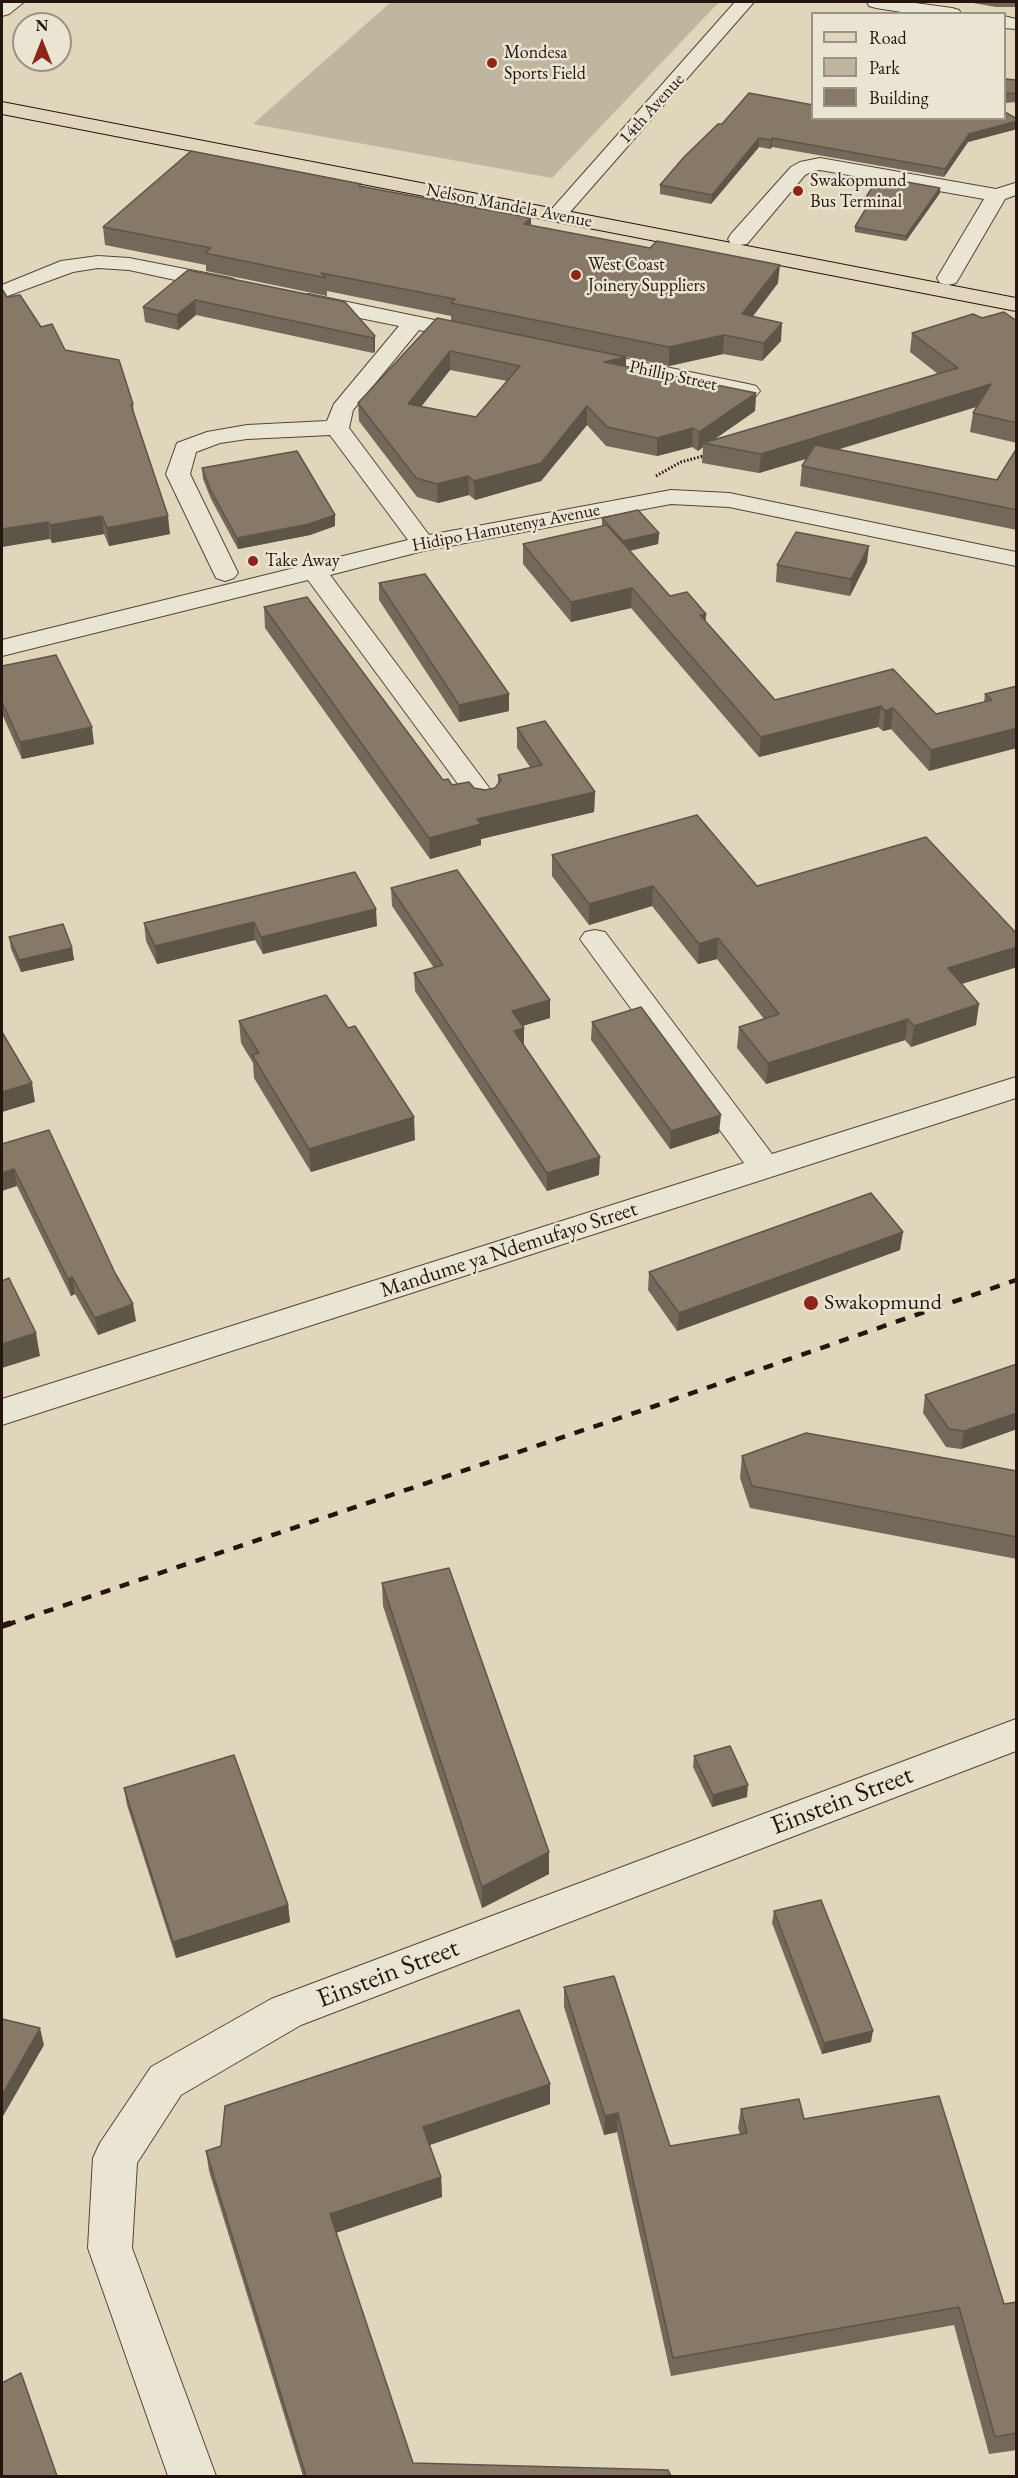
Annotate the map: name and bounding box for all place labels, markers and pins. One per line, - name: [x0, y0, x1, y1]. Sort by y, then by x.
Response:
- place label: Mondesa Sports Field: [504, 42, 586, 84]
- marker: Mondesa Sports Field: [485, 56, 499, 70]
- place label: Swakopmund Bus Terminal: [810, 170, 906, 213]
- marker: Swakopmund Bus Terminal: [791, 184, 805, 198]
- place label: West Coast Joinery Suppliers: [588, 254, 705, 296]
- marker: West Coast Joinery Suppliers: [569, 268, 583, 282]
- place label: Take Away: [265, 550, 340, 572]
- marker: Take Away: [246, 554, 260, 568]
- place label: Swakopmund: [824, 1290, 942, 1316]
- marker: Swakopmund: [802, 1294, 820, 1312]

